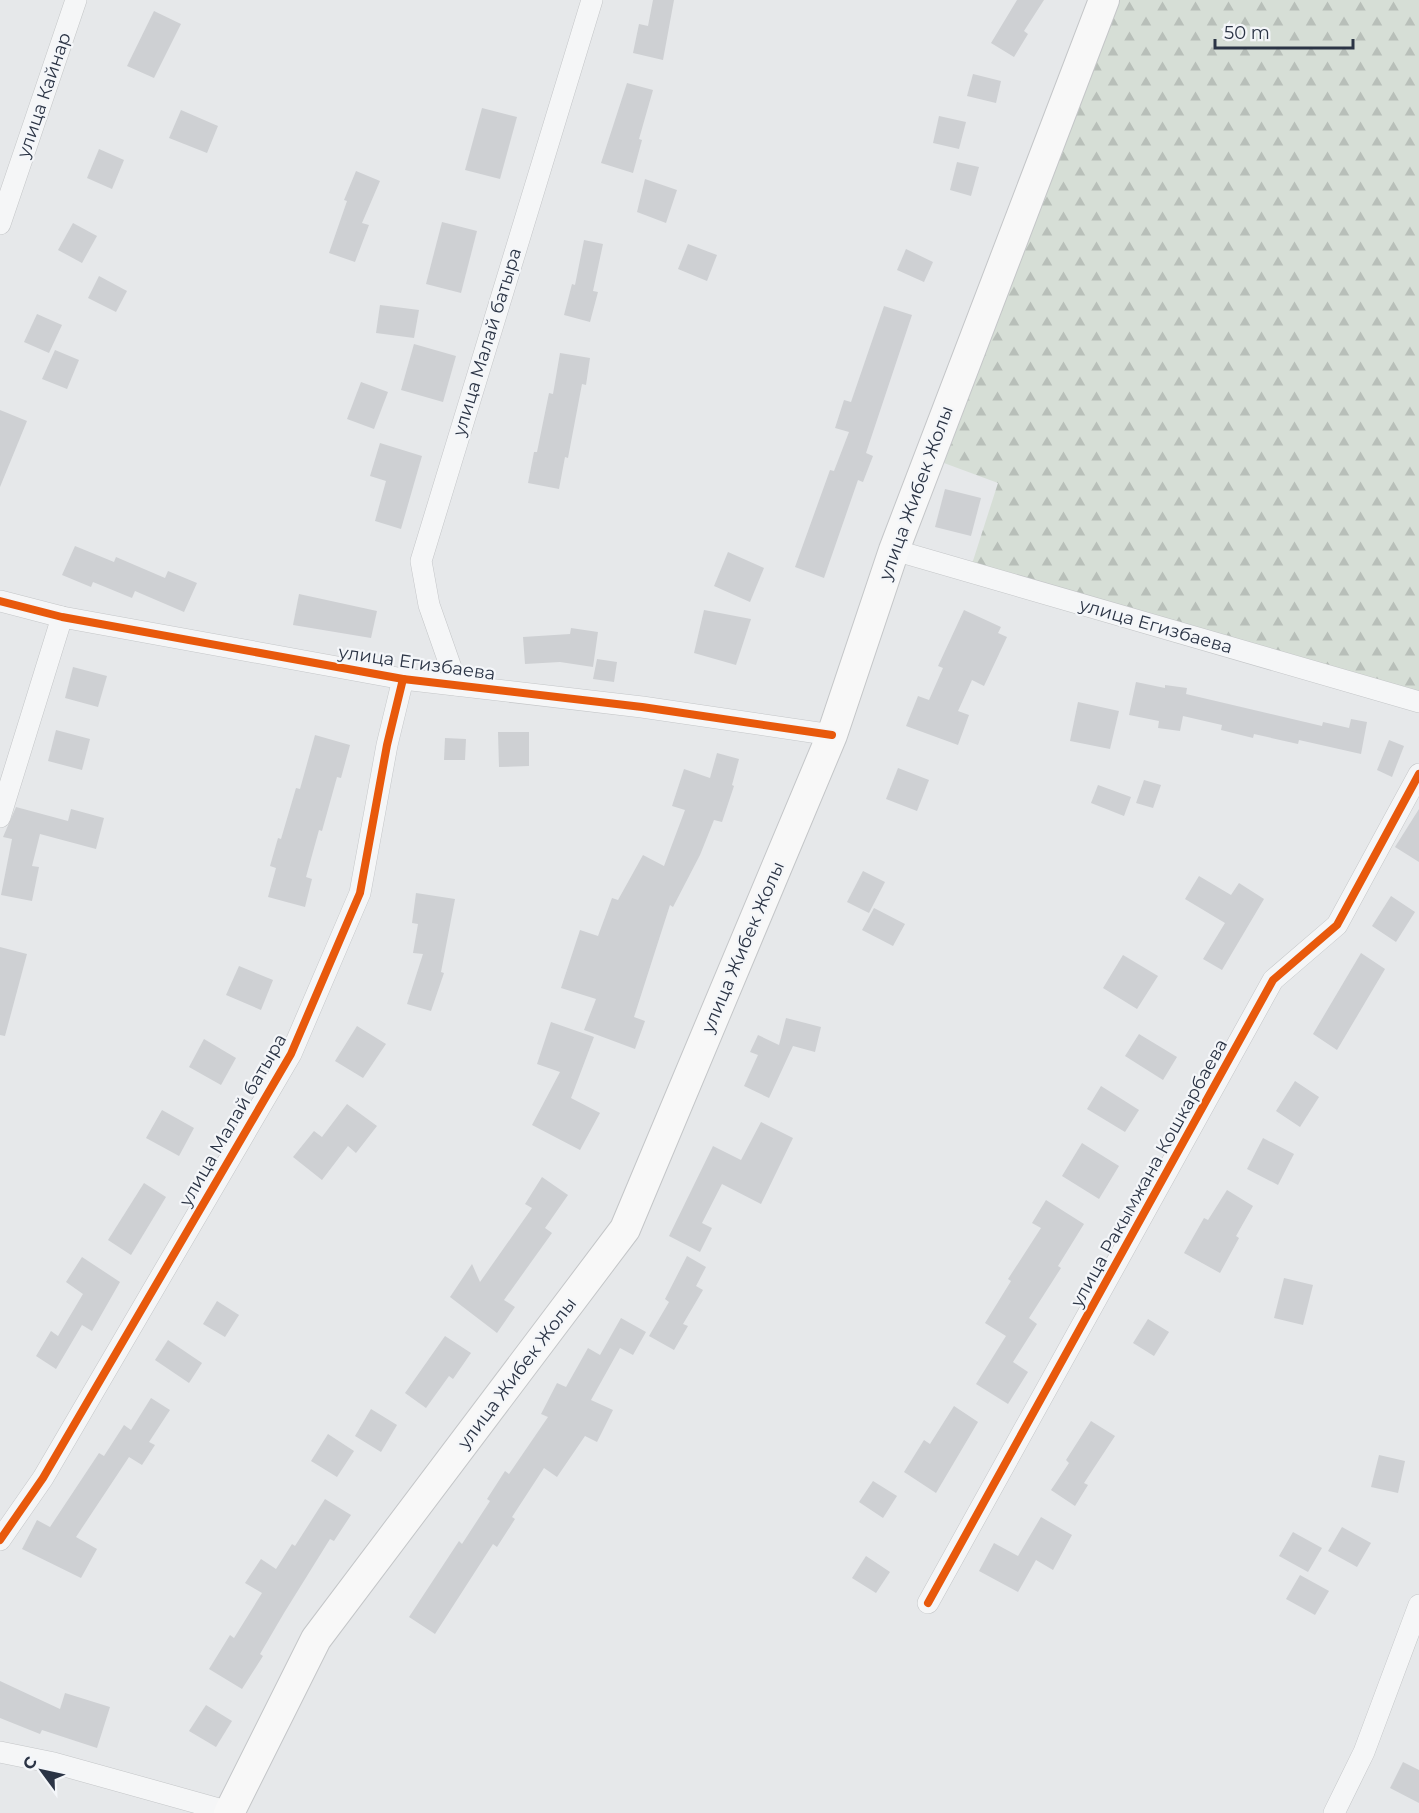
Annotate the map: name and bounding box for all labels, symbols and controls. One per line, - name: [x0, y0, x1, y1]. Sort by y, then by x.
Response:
- scale bar: [1215, 12, 1353, 50]
- text: 50 m: [1224, 22, 1270, 44]
- street label: улица Кайнар: [12, 29, 76, 162]
- street label: улица Малай батыра: [448, 245, 526, 440]
- street label: улица Жибек Жолы: [874, 403, 958, 584]
- street label: улица Егизбаева: [1076, 593, 1235, 658]
- street label: улица Егизбаева: [336, 641, 497, 685]
- street label: улица Жибек Жолы: [697, 858, 789, 1037]
- street label: улица Малай батыра: [174, 1030, 291, 1211]
- street label: улица Ракымжана Кошкарбаева: [1065, 1035, 1232, 1312]
- street label: улица Жибек Жолы: [452, 1293, 581, 1454]
- north arrow: [12, 1741, 72, 1801]
- text: С: [19, 1753, 41, 1773]

